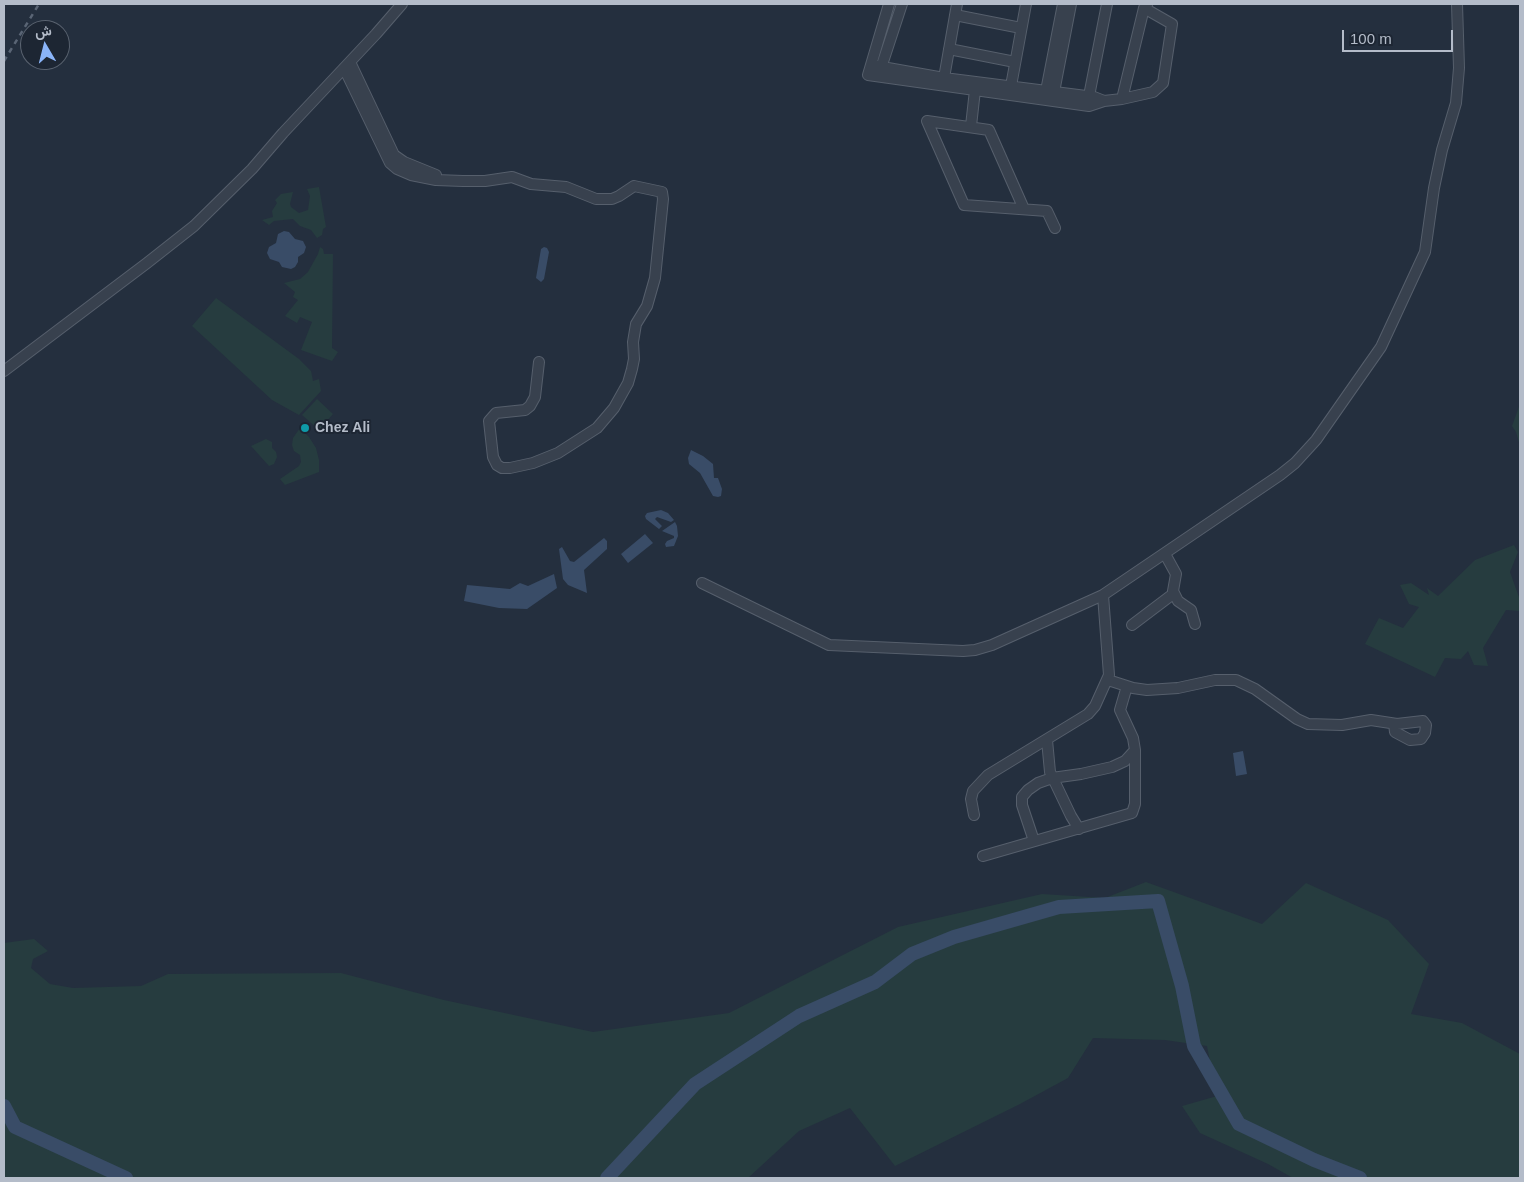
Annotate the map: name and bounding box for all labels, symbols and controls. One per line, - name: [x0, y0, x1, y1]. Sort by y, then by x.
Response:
- north arrow: [20, 20, 70, 70]
- scale bar: [1344, 20, 1455, 52]
- text: ش: [34, 22, 52, 40]
- text: 100 m: [1350, 30, 1392, 47]
- place label: Chez Ali: [315, 420, 370, 436]
- marker: Chez Ali: [299, 422, 311, 434]

